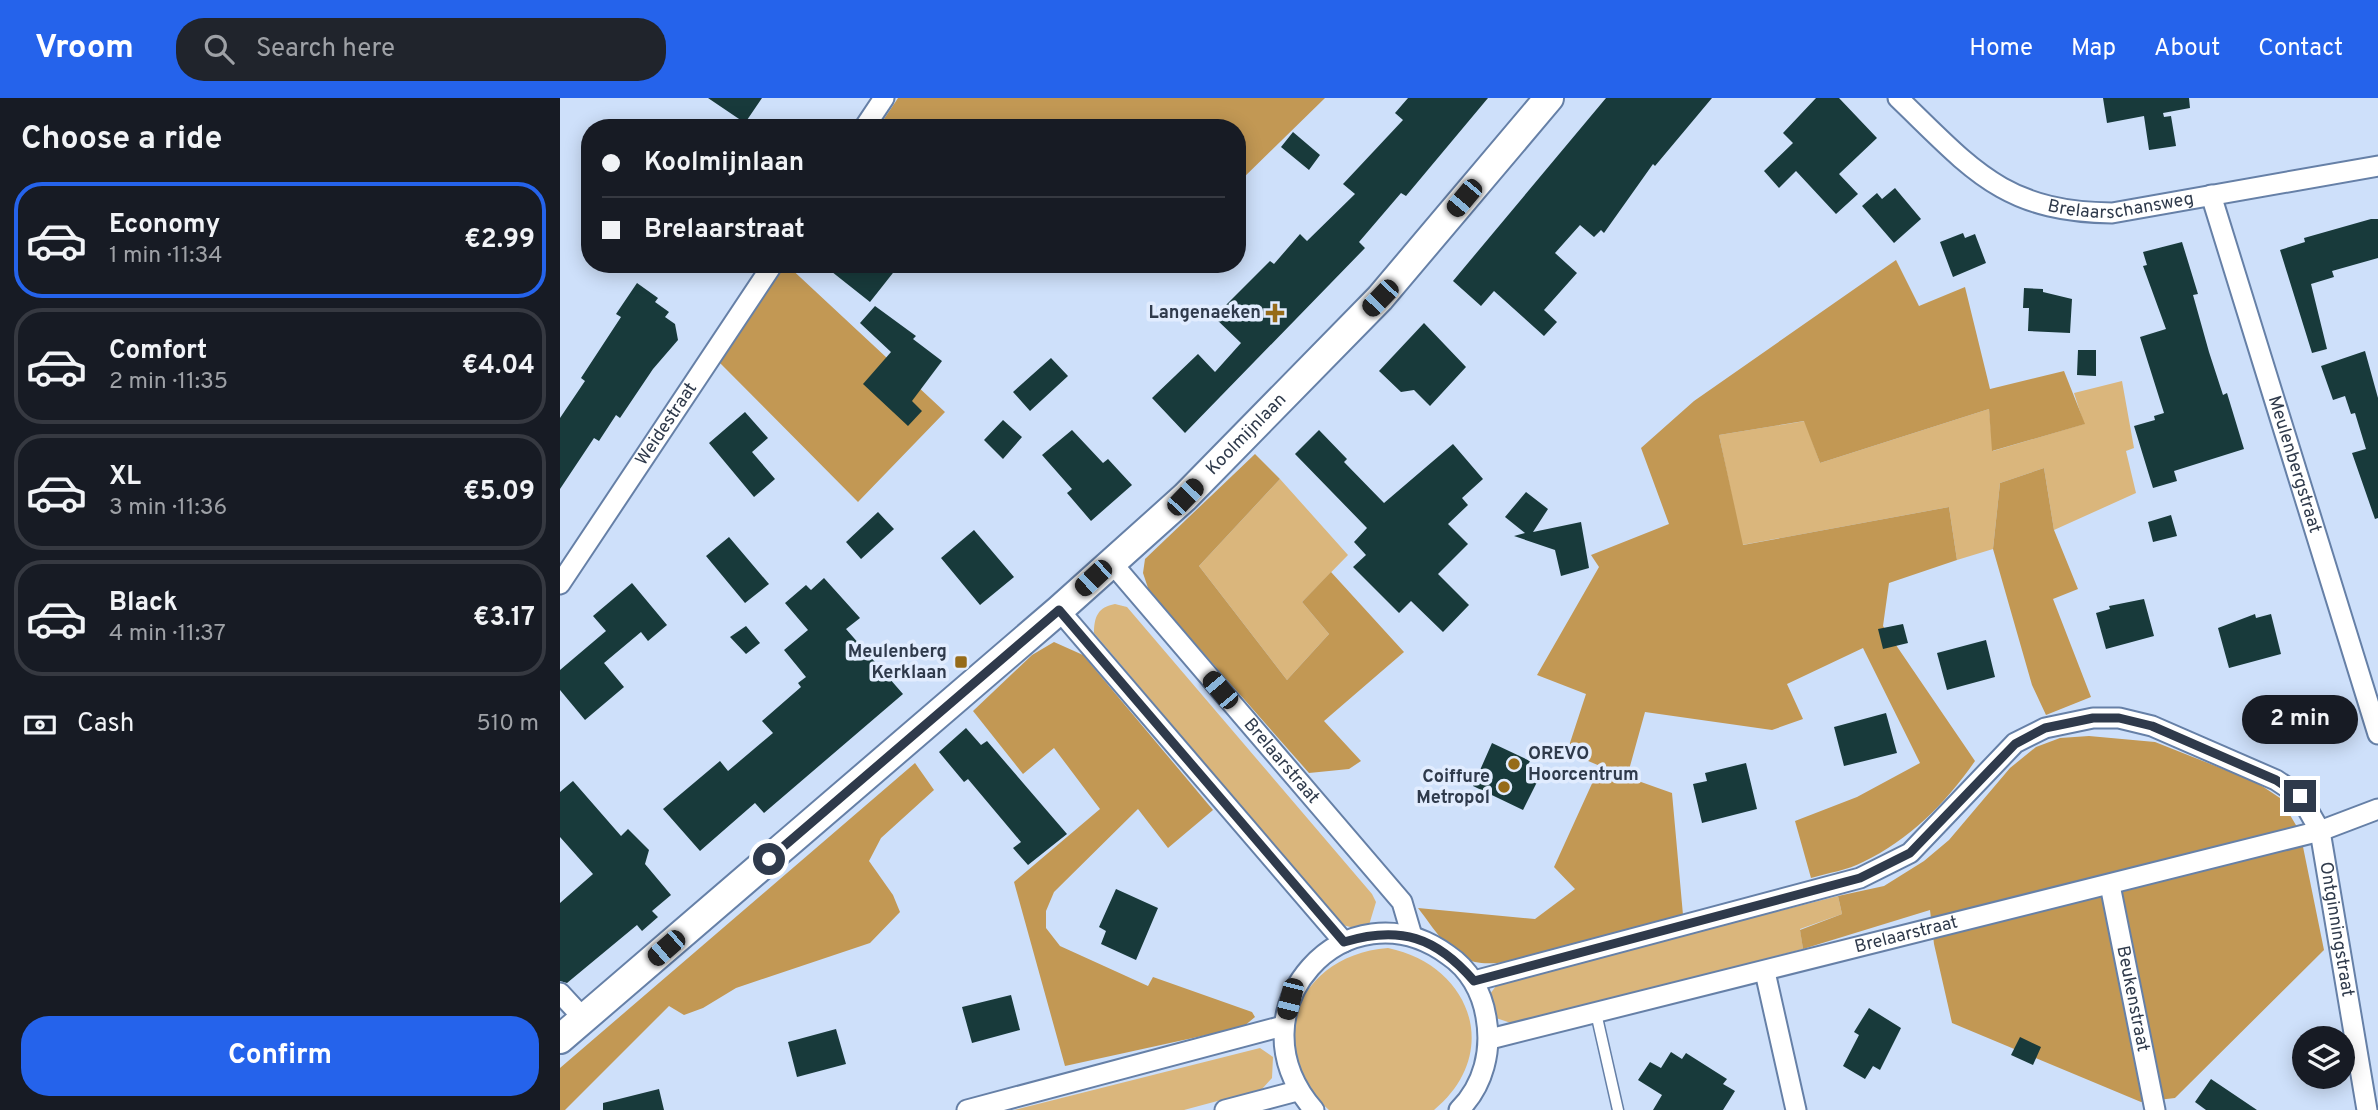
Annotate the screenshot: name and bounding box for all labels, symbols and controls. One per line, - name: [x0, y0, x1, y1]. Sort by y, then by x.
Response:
- search box: [176, 18, 666, 81]
- text: Vroom: [35, 28, 134, 70]
- icon: search: [200, 30, 238, 68]
- text: Search here: [256, 33, 395, 66]
- text: Home: [1969, 34, 2033, 64]
- text: Map: [2071, 34, 2116, 64]
- text: About: [2154, 34, 2220, 64]
- text: Contact: [2258, 34, 2343, 64]
- text: Choose a ride: [21, 120, 222, 160]
- text: Koolmijnlaan: [644, 147, 804, 180]
- car: [1443, 175, 1486, 221]
- street label: Brelaarschansweg: [2045, 187, 2196, 225]
- icon: car: [25, 209, 88, 272]
- text: Economy: [109, 209, 220, 242]
- text: Brelaarstraat: [644, 214, 805, 247]
- text: €2.99: [464, 224, 535, 257]
- text: 1 min · 11:34: [109, 242, 223, 271]
- car: [1358, 276, 1403, 320]
- place label: Langenaeken: [1148, 302, 1261, 325]
- marker: Langenaeken: [1267, 305, 1283, 321]
- icon: car: [25, 335, 88, 398]
- text: Comfort: [109, 335, 207, 368]
- text: €4.04: [462, 350, 535, 383]
- text: 2 min · 11:35: [109, 368, 228, 397]
- street label: Weidestraat: [630, 378, 702, 470]
- street label: Koolmijnlaan: [1201, 389, 1292, 480]
- street label: Meulenbergstraat: [2262, 393, 2327, 536]
- icon: car: [25, 461, 88, 524]
- text: XL: [109, 461, 141, 494]
- car: [1163, 475, 1208, 519]
- text: €5.09: [463, 476, 535, 509]
- text: 3 min · 11:36: [109, 494, 227, 523]
- car: [1071, 556, 1116, 600]
- icon: car: [25, 587, 88, 650]
- text: Black: [109, 587, 178, 620]
- text: €3.17: [473, 602, 535, 635]
- text: 4 min · 11:37: [109, 620, 226, 649]
- place label: Meulenberg Kerklaan: [848, 641, 947, 685]
- marker: Meulenberg Kerklaan: [953, 654, 969, 670]
- car: [1199, 667, 1242, 713]
- callout: 2 min: [2242, 694, 2358, 744]
- text: 2 min: [2270, 705, 2330, 734]
- icon: cash: [21, 706, 59, 744]
- text: Cash: [77, 708, 134, 741]
- text: 510 m: [476, 710, 539, 739]
- street label: Brelaarstraat: [1238, 714, 1324, 809]
- place label: OREVO Hoorcentrum: [1528, 743, 1639, 787]
- marker: OREVO Hoorcentrum: [1506, 756, 1522, 772]
- place label: Coiffure Metropol: [1416, 766, 1490, 810]
- marker: Coiffure Metropol: [1496, 779, 1512, 795]
- route end: [2284, 780, 2316, 812]
- route start: [753, 843, 785, 875]
- street label: Ontginningstraat: [2314, 860, 2359, 999]
- street label: Brelaarstraat: [1852, 911, 1960, 959]
- car: [644, 926, 689, 970]
- street label: Beukenstraat: [2111, 944, 2155, 1054]
- car: [1275, 976, 1306, 1022]
- button: Confirm: [21, 1016, 539, 1096]
- map controls: [2292, 1026, 2355, 1089]
- button: layers: [2292, 1026, 2355, 1089]

